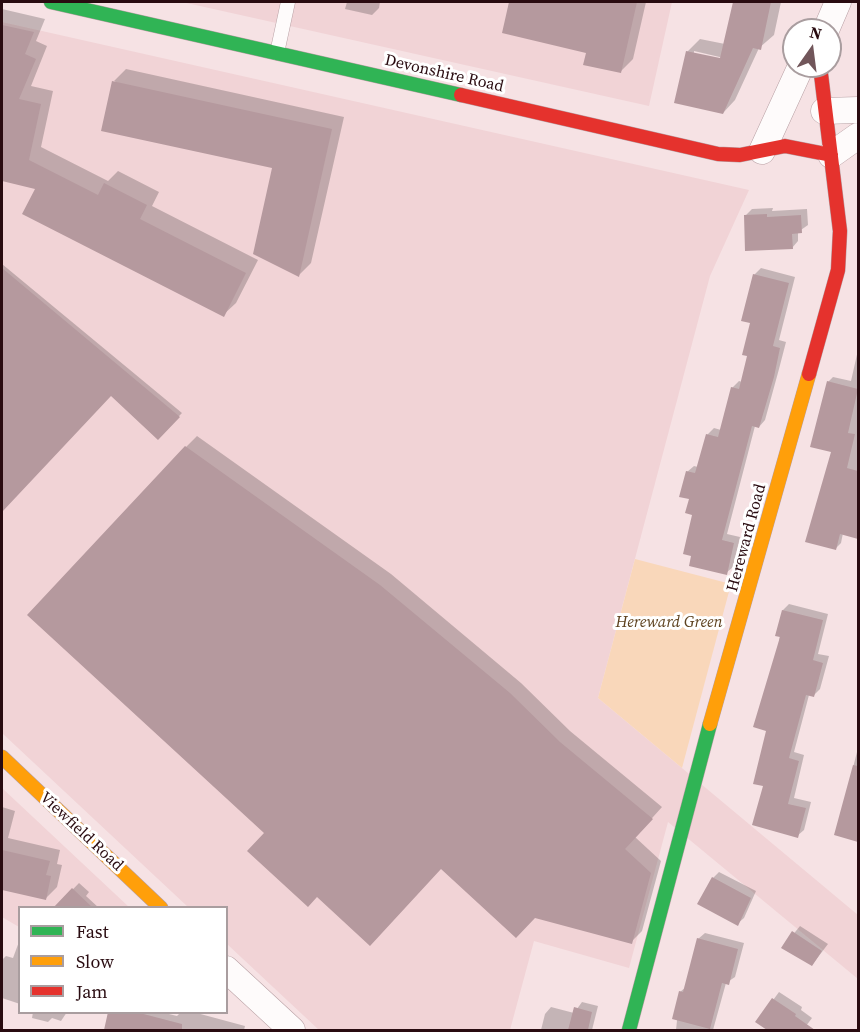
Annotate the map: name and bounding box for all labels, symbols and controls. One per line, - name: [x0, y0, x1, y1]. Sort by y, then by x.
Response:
- north arrow: [782, 18, 842, 78]
- text: N: [808, 20, 824, 45]
- street label: Devonshire Road: [383, 51, 505, 97]
- street label: Hereward Road: [723, 482, 771, 594]
- park label: Hereward Green: [616, 613, 722, 633]
- street label: Viewfield Road: [35, 789, 127, 875]
- legend: [18, 906, 228, 1014]
- text: Fast: [76, 919, 109, 944]
- text: Slow: [76, 949, 114, 974]
- text: Jam: [76, 979, 108, 1004]

